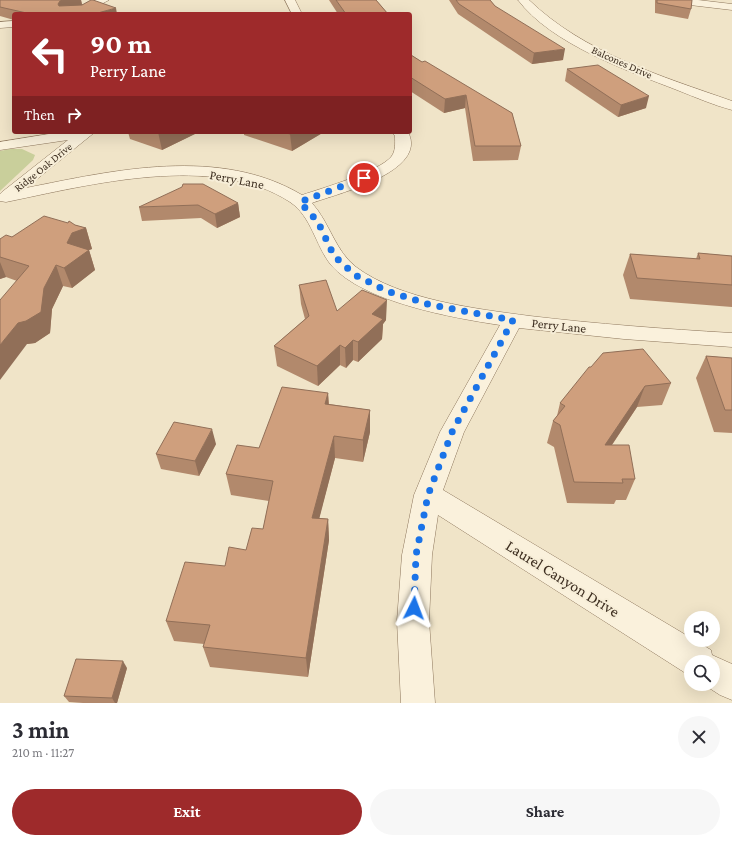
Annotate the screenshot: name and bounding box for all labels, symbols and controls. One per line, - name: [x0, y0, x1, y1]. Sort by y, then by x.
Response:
- icon: left: [24, 28, 76, 80]
- text: 90 m: [90, 28, 151, 59]
- street label: Balcones Drive: [590, 43, 654, 81]
- text: Perry Lane: [90, 61, 166, 81]
- icon: right: [63, 104, 85, 126]
- text: Then: [24, 107, 55, 123]
- street label: Ridge Oak Drive: [12, 140, 75, 195]
- pin: [347, 161, 381, 195]
- street label: Perry Lane: [209, 167, 266, 192]
- icon: arrive: [353, 167, 375, 189]
- street label: Perry Lane: [531, 315, 587, 336]
- street label: Laurel Canyon Drive: [502, 537, 623, 621]
- position arrow: [393, 587, 435, 629]
- map controls: [684, 611, 720, 691]
- button: sound: [684, 611, 720, 647]
- button: search: [684, 655, 720, 691]
- text: 3 min: [12, 716, 69, 743]
- button: close: [678, 716, 720, 758]
- text: 210 m · 11:27: [12, 745, 74, 760]
- button: Exit: [12, 789, 362, 835]
- button: Share: [370, 789, 720, 835]

